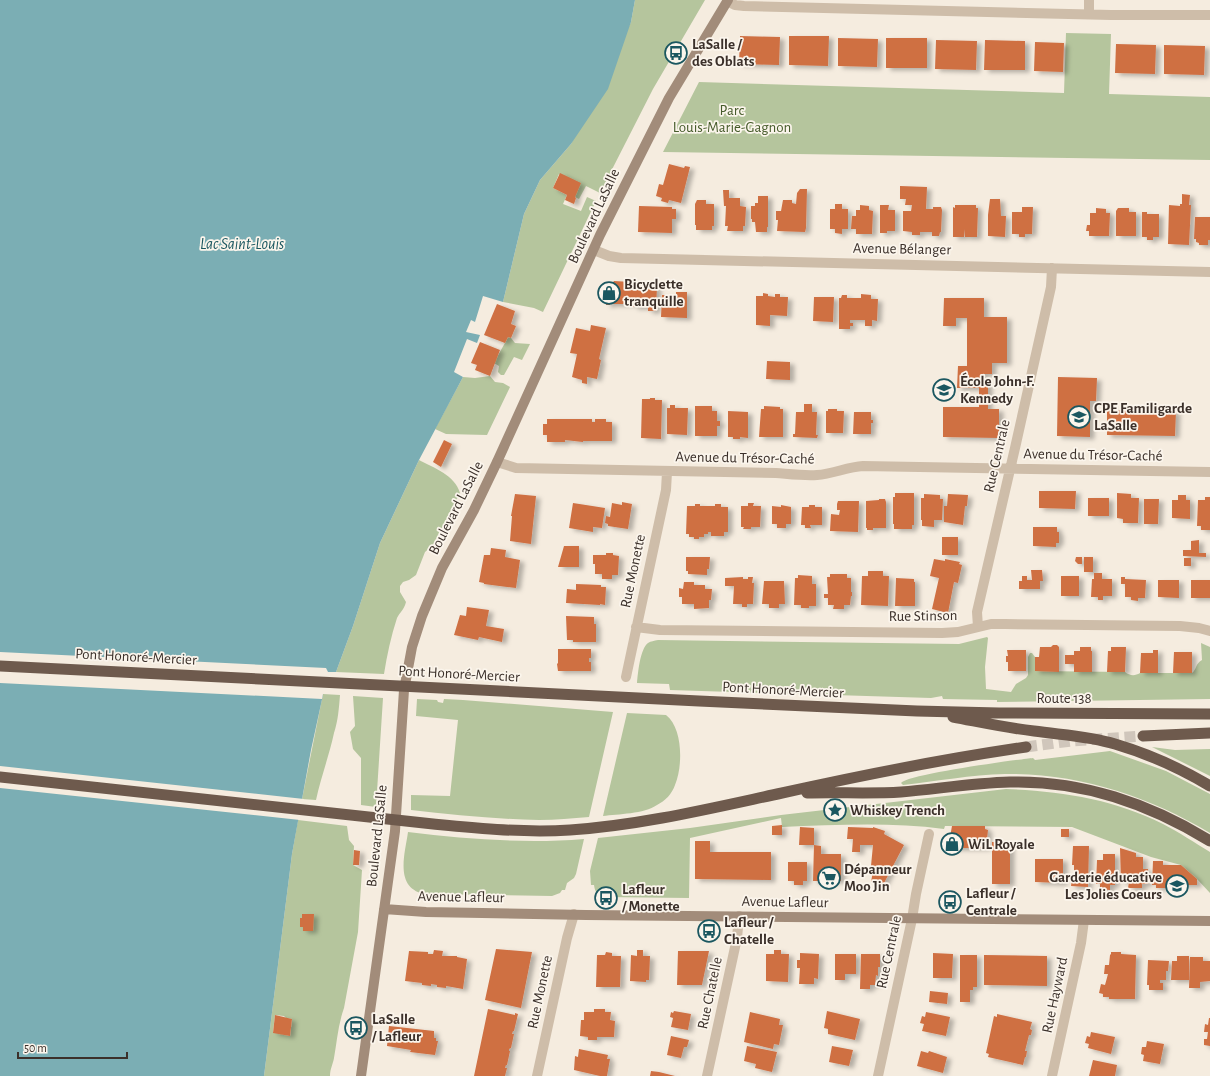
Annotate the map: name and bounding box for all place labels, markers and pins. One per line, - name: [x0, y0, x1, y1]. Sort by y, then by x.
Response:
- place label: LaSalle / des Oblats: [692, 37, 755, 69]
- bus stop icon: LaSalle / des Oblats: [663, 40, 689, 66]
- place label: Bicyclette tranquille: [624, 277, 684, 309]
- shop icon: Bicyclette tranquille: [596, 280, 622, 306]
- place label: École John-F. Kennedy: [960, 372, 1035, 406]
- school or university icon: École John-F. Kennedy: [931, 377, 957, 403]
- place label: CPE Familigarde LaSalle: [1094, 401, 1192, 433]
- school or university icon: CPE Familigarde LaSalle: [1066, 404, 1092, 430]
- place icon: Whiskey Trench: [822, 797, 848, 823]
- place label: Whiskey Trench: [850, 803, 945, 818]
- shop icon: WiL Royale: [939, 831, 965, 857]
- place label: WiL Royale: [968, 837, 1035, 852]
- place label: Dépanneur Moo Jin: [844, 862, 912, 894]
- supermarket icon: Dépanneur Moo Jin: [816, 865, 842, 891]
- place label: Garderie éducative Les Jolies Coeurs: [1049, 870, 1162, 902]
- school or university icon: Garderie éducative Les Jolies Coeurs: [1164, 873, 1190, 899]
- place label: Lafleur / Monette: [621, 882, 680, 914]
- bus stop icon: Lafleur / Monette: [593, 885, 619, 911]
- place label: Lafleur / Centrale: [966, 886, 1017, 918]
- bus stop icon: Lafleur / Centrale: [937, 889, 963, 915]
- place label: Lafleur / Chatelle: [724, 915, 774, 947]
- bus stop icon: Lafleur / Chatelle: [696, 918, 722, 944]
- place label: LaSalle / Lafleur: [371, 1012, 422, 1044]
- bus stop icon: LaSalle / Lafleur: [343, 1015, 369, 1041]

